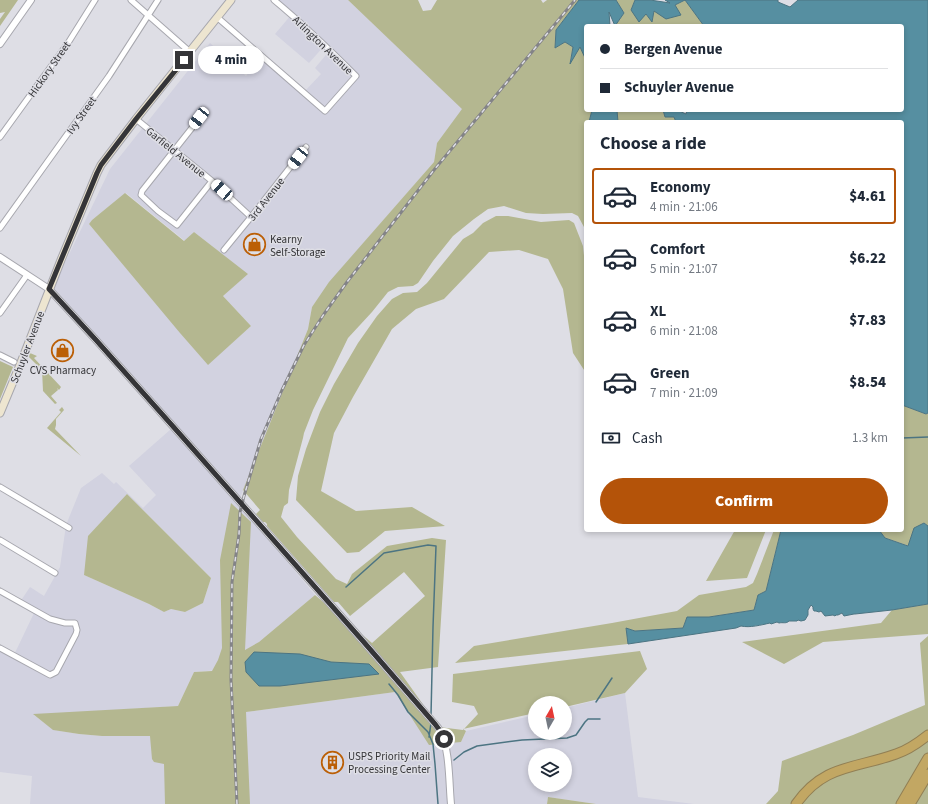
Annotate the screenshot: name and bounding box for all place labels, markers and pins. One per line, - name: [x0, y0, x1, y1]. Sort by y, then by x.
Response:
- shop icon: Kearny Self-Storage: [242, 232, 268, 258]
- place label: Kearny Self-Storage: [270, 232, 326, 260]
- shop icon: CVS Pharmacy: [50, 337, 76, 363]
- place label: CVS Pharmacy: [30, 363, 96, 378]
- building icon: USPS Priority Mail Processing Center: [320, 749, 346, 775]
- place label: USPS Priority Mail Processing Center: [348, 749, 431, 777]

